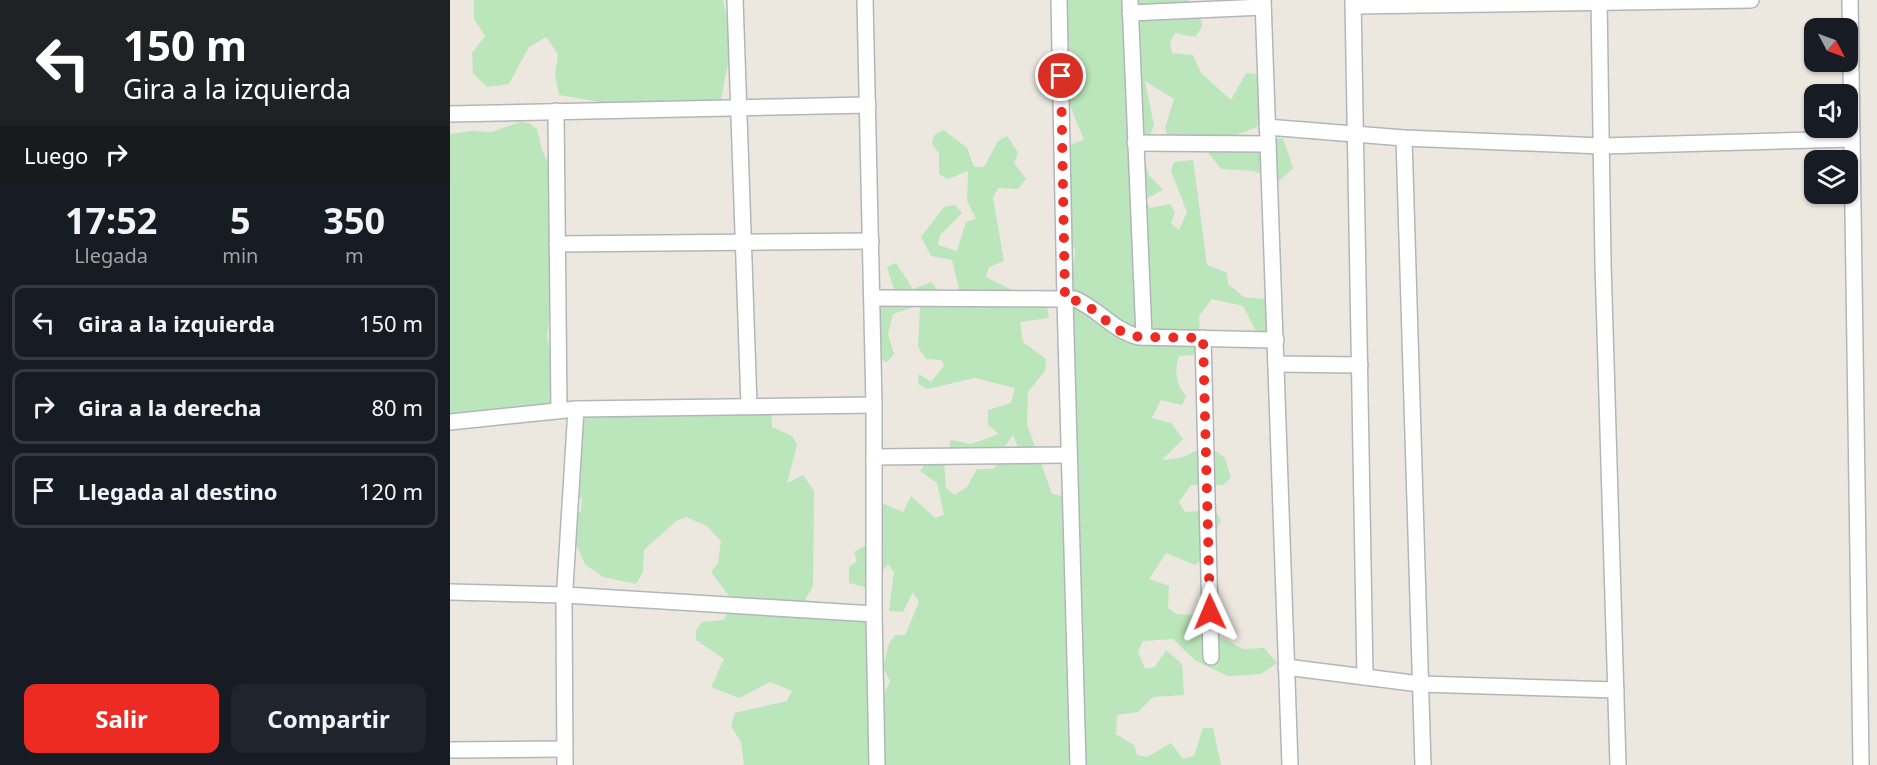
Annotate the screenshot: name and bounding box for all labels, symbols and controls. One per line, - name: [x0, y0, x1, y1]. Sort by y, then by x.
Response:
- text: 150 m: [123, 16, 247, 73]
- north arrow: [1804, 18, 1858, 72]
- map controls: [1804, 18, 1858, 204]
- icon: left: [24, 24, 102, 102]
- pin: [1035, 50, 1086, 101]
- icon: arrive: [1044, 59, 1077, 92]
- text: Gira a la izquierda: [123, 70, 351, 107]
- button: sound: [1804, 84, 1858, 138]
- icon: right: [100, 138, 133, 171]
- text: Luego: [24, 140, 88, 170]
- button: layers: [1804, 150, 1858, 204]
- text: 17:52: [65, 196, 157, 245]
- text: 5: [230, 196, 251, 245]
- text: 350: [323, 196, 385, 245]
- text: Llegada: [74, 242, 148, 269]
- text: min: [222, 242, 258, 269]
- text: m: [345, 242, 364, 269]
- icon: left: [27, 306, 60, 339]
- text: Gira a la izquierda: [78, 308, 275, 338]
- text: 150 m: [359, 308, 423, 338]
- icon: right: [27, 390, 60, 423]
- text: Gira a la derecha: [78, 392, 262, 422]
- text: 80 m: [372, 392, 423, 422]
- icon: arrive: [27, 474, 60, 507]
- text: Llegada al destino: [78, 476, 278, 506]
- text: 120 m: [359, 476, 423, 506]
- position arrow: [1178, 580, 1242, 644]
- button: Salir: [24, 684, 219, 753]
- button: Compartir: [231, 684, 426, 753]

